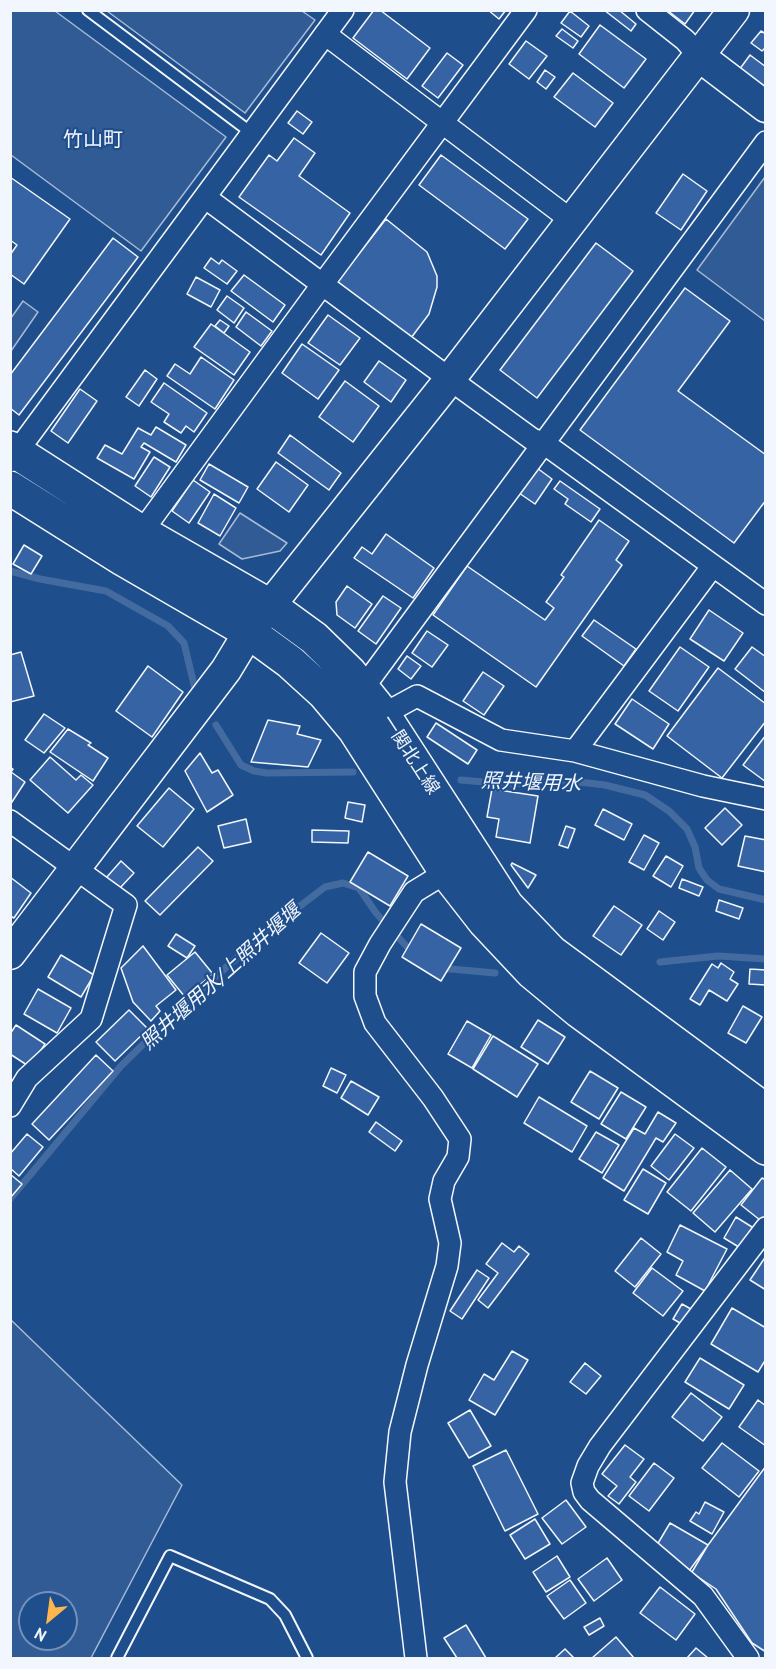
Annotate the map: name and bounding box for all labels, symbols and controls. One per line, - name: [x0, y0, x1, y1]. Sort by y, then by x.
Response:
- district label: 竹山町: [63, 128, 123, 152]
- street label: 一関北上線: [376, 711, 444, 799]
- water label: 照井堰用水: [481, 769, 581, 797]
- water label: 照井堰用水/上照井堰堰: [136, 899, 306, 1055]
- north arrow: [18, 1591, 78, 1651]
- text: N: [31, 1624, 50, 1646]

